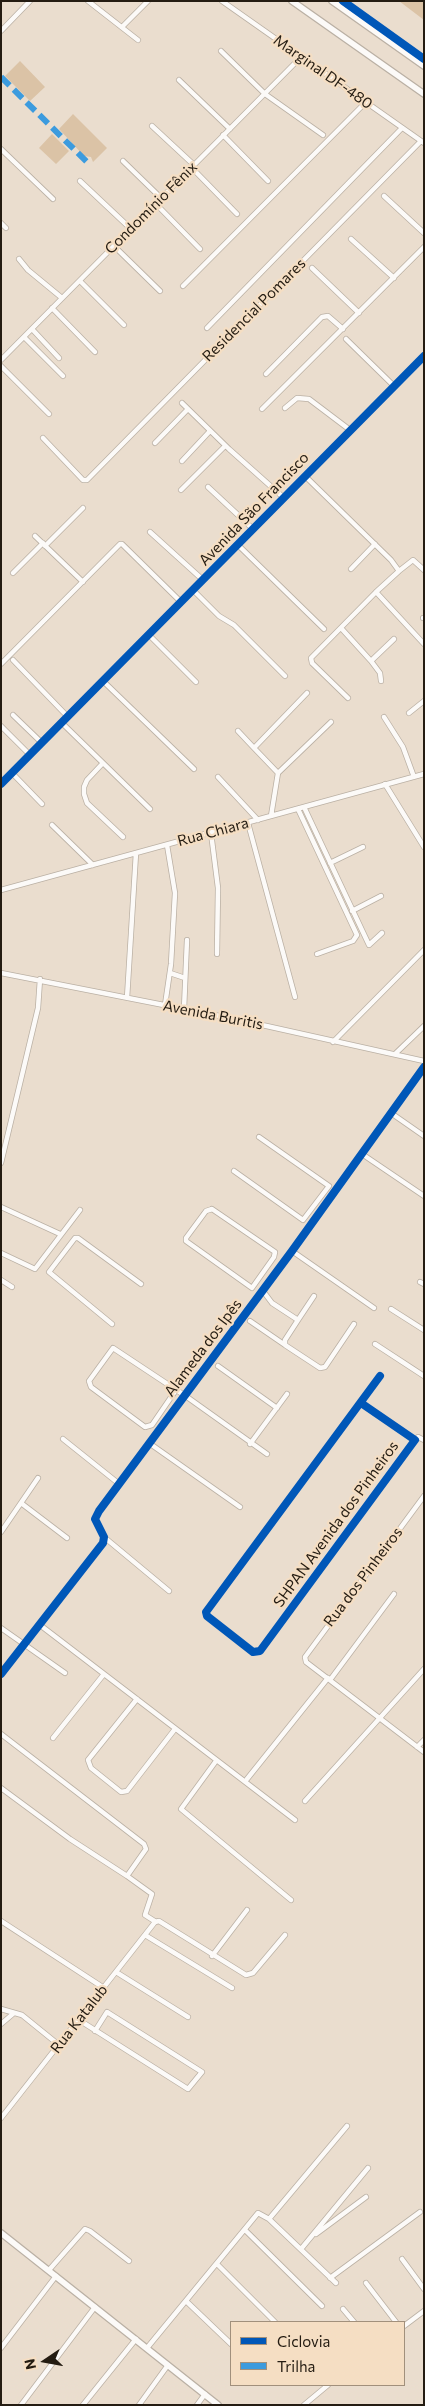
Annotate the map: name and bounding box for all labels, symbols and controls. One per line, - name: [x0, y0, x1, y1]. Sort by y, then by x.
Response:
- street label: Marginal DF-480: [270, 31, 376, 113]
- street label: Condomínio Fênix: [101, 158, 201, 258]
- street label: Residencial Pomares: [199, 255, 309, 365]
- street label: Avenida São Francisco: [195, 449, 313, 569]
- street label: Rua Chiara: [175, 814, 251, 850]
- street label: Avenida Buritis: [161, 996, 265, 1034]
- street label: Alameda dos Ipês: [160, 1296, 246, 1400]
- street label: SHPAN Avenida dos Pinheiros: [270, 1437, 402, 1611]
- street label: Rua dos Pinheiros: [320, 1524, 406, 1630]
- street label: Rua Katalub: [47, 1981, 111, 2057]
- legend: [230, 2321, 405, 2386]
- text: Ciclovia: [277, 2332, 330, 2350]
- north arrow: [20, 2336, 70, 2386]
- text: N: [20, 2357, 39, 2371]
- text: Trilha: [277, 2357, 315, 2375]

